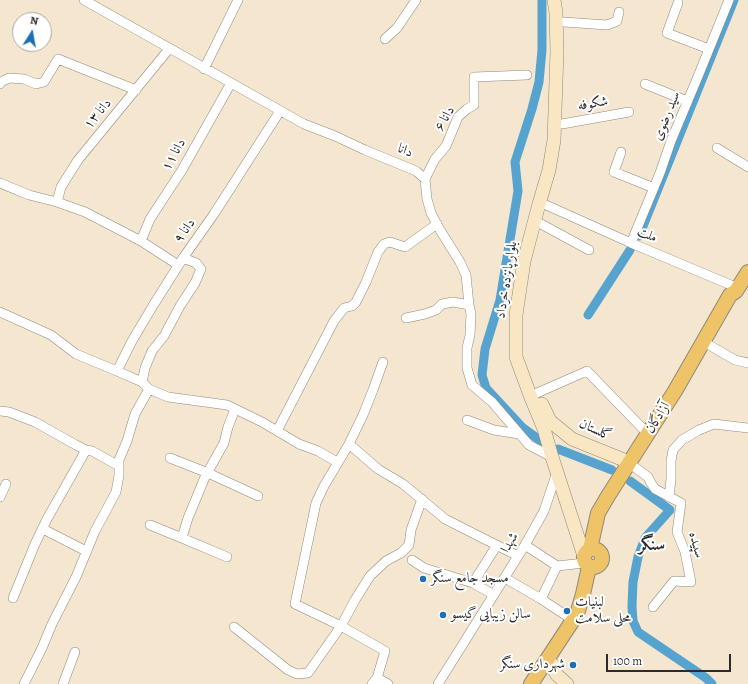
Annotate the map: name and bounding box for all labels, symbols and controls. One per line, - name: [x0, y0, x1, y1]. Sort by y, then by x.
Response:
- north arrow: [12, 12, 52, 52]
- text: N: [29, 13, 40, 29]
- street label: سید رضوی: [650, 89, 684, 143]
- street label: شکوفه: [577, 93, 609, 115]
- street label: دانا ۱۳: [81, 95, 115, 133]
- street label: دانا ۶: [431, 103, 459, 135]
- street label: دانا ۱۱: [158, 136, 190, 174]
- street label: دانا: [395, 140, 415, 162]
- street label: دانا ۹: [171, 215, 199, 247]
- street label: ملت: [634, 223, 660, 247]
- street label: بلوار پانزده خرداد: [493, 240, 521, 320]
- street label: آزادگان: [642, 399, 674, 437]
- street label: گلستان: [576, 415, 614, 445]
- street label: شهدا: [498, 530, 522, 556]
- street label: سپیده: [684, 530, 708, 560]
- district label: سنگر: [639, 535, 665, 557]
- place label: مسجد جامع سنگر: [431, 571, 509, 587]
- marker: مسجد جامع سنگر: [418, 574, 428, 584]
- place label: لبنیات محلی سلامت: [575, 595, 631, 628]
- marker: لبنیات محلی سلامت: [562, 606, 572, 616]
- place label: سالن زیبایی گیسو: [451, 607, 531, 623]
- marker: سالن زیبایی گیسو: [438, 610, 448, 620]
- scale bar: [608, 646, 733, 672]
- text: 100 m: [613, 653, 642, 669]
- place label: شهرداری سنگر: [500, 657, 565, 673]
- marker: شهرداری سنگر: [568, 660, 578, 670]

